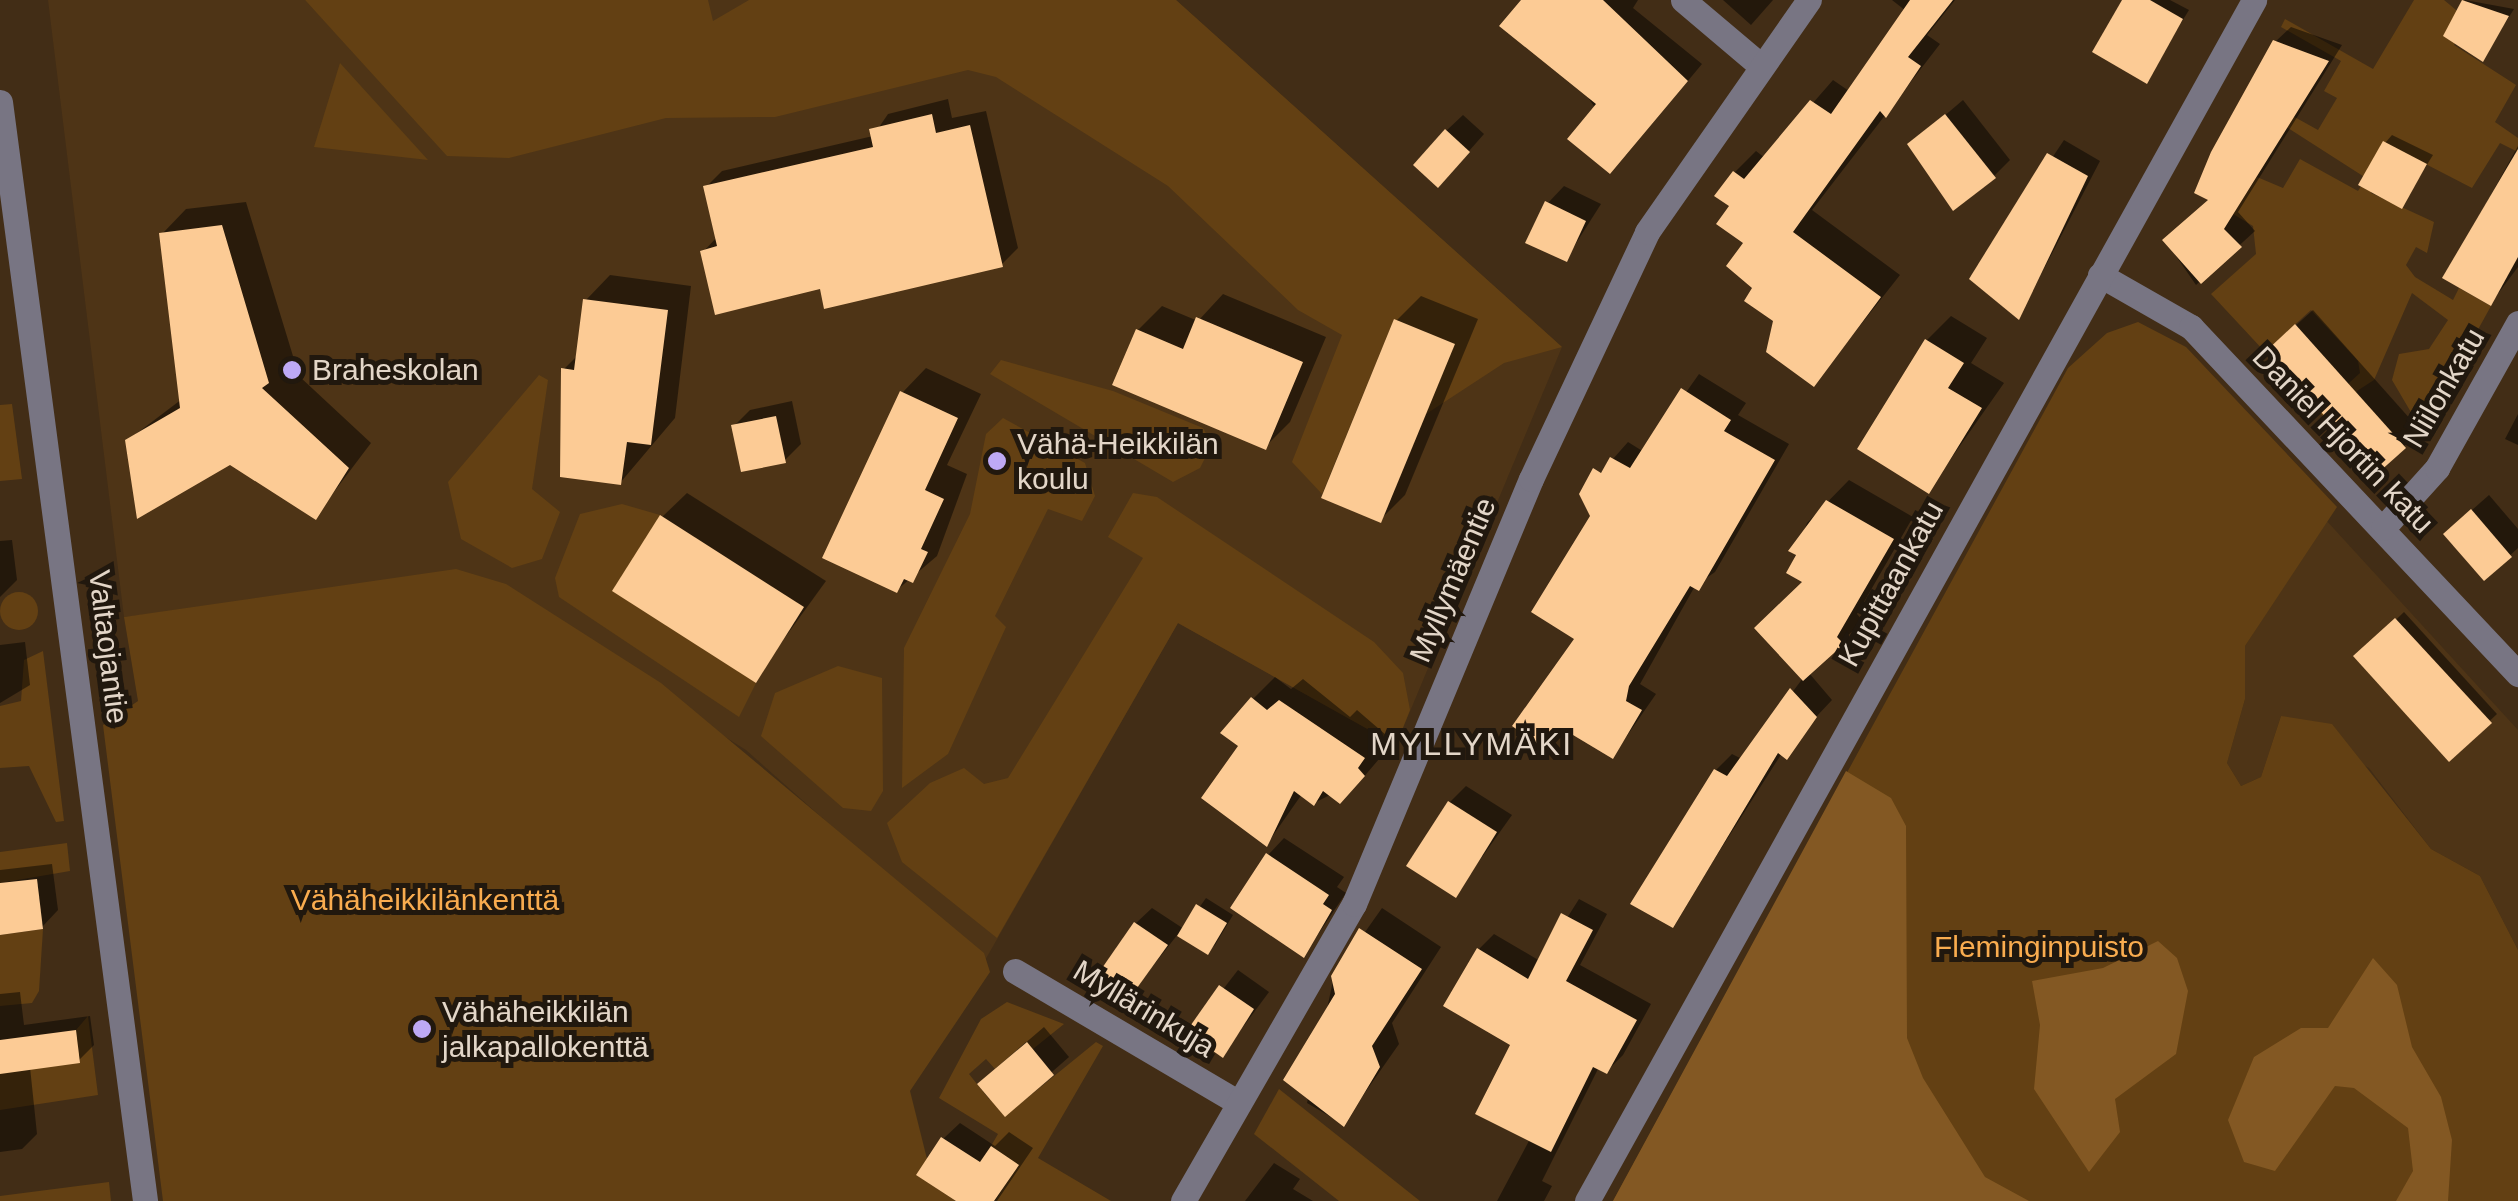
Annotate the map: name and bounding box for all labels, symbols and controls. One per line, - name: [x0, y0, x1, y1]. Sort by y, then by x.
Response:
- street label: Niilonkatu: [2395, 322, 2493, 454]
- street label: Daniel Hjortin katu: [2245, 339, 2441, 541]
- place label: Braheskolan: [312, 352, 479, 388]
- marker: Braheskolan: [281, 359, 303, 381]
- place label: Vähä-Heikkilän koulu: [1017, 426, 1219, 496]
- marker: Vähä-Heikkilän koulu: [986, 450, 1008, 472]
- street label: Myllymäentie: [1402, 492, 1504, 668]
- street label: Kupittaankatu: [1831, 495, 1951, 673]
- street label: Valtaojantie: [81, 568, 135, 726]
- district label: MYLLYMÄKI: [1370, 725, 1574, 763]
- park label: Vähäheikkilänkenttä: [291, 882, 559, 918]
- park label: Fleminginpuisto: [1934, 929, 2144, 965]
- street label: Myllärinkuja: [1067, 953, 1221, 1065]
- place label: Vähäheikkilän jalkapallokenttä: [442, 994, 649, 1064]
- marker: Vähäheikkilän jalkapallokenttä: [411, 1018, 433, 1040]

